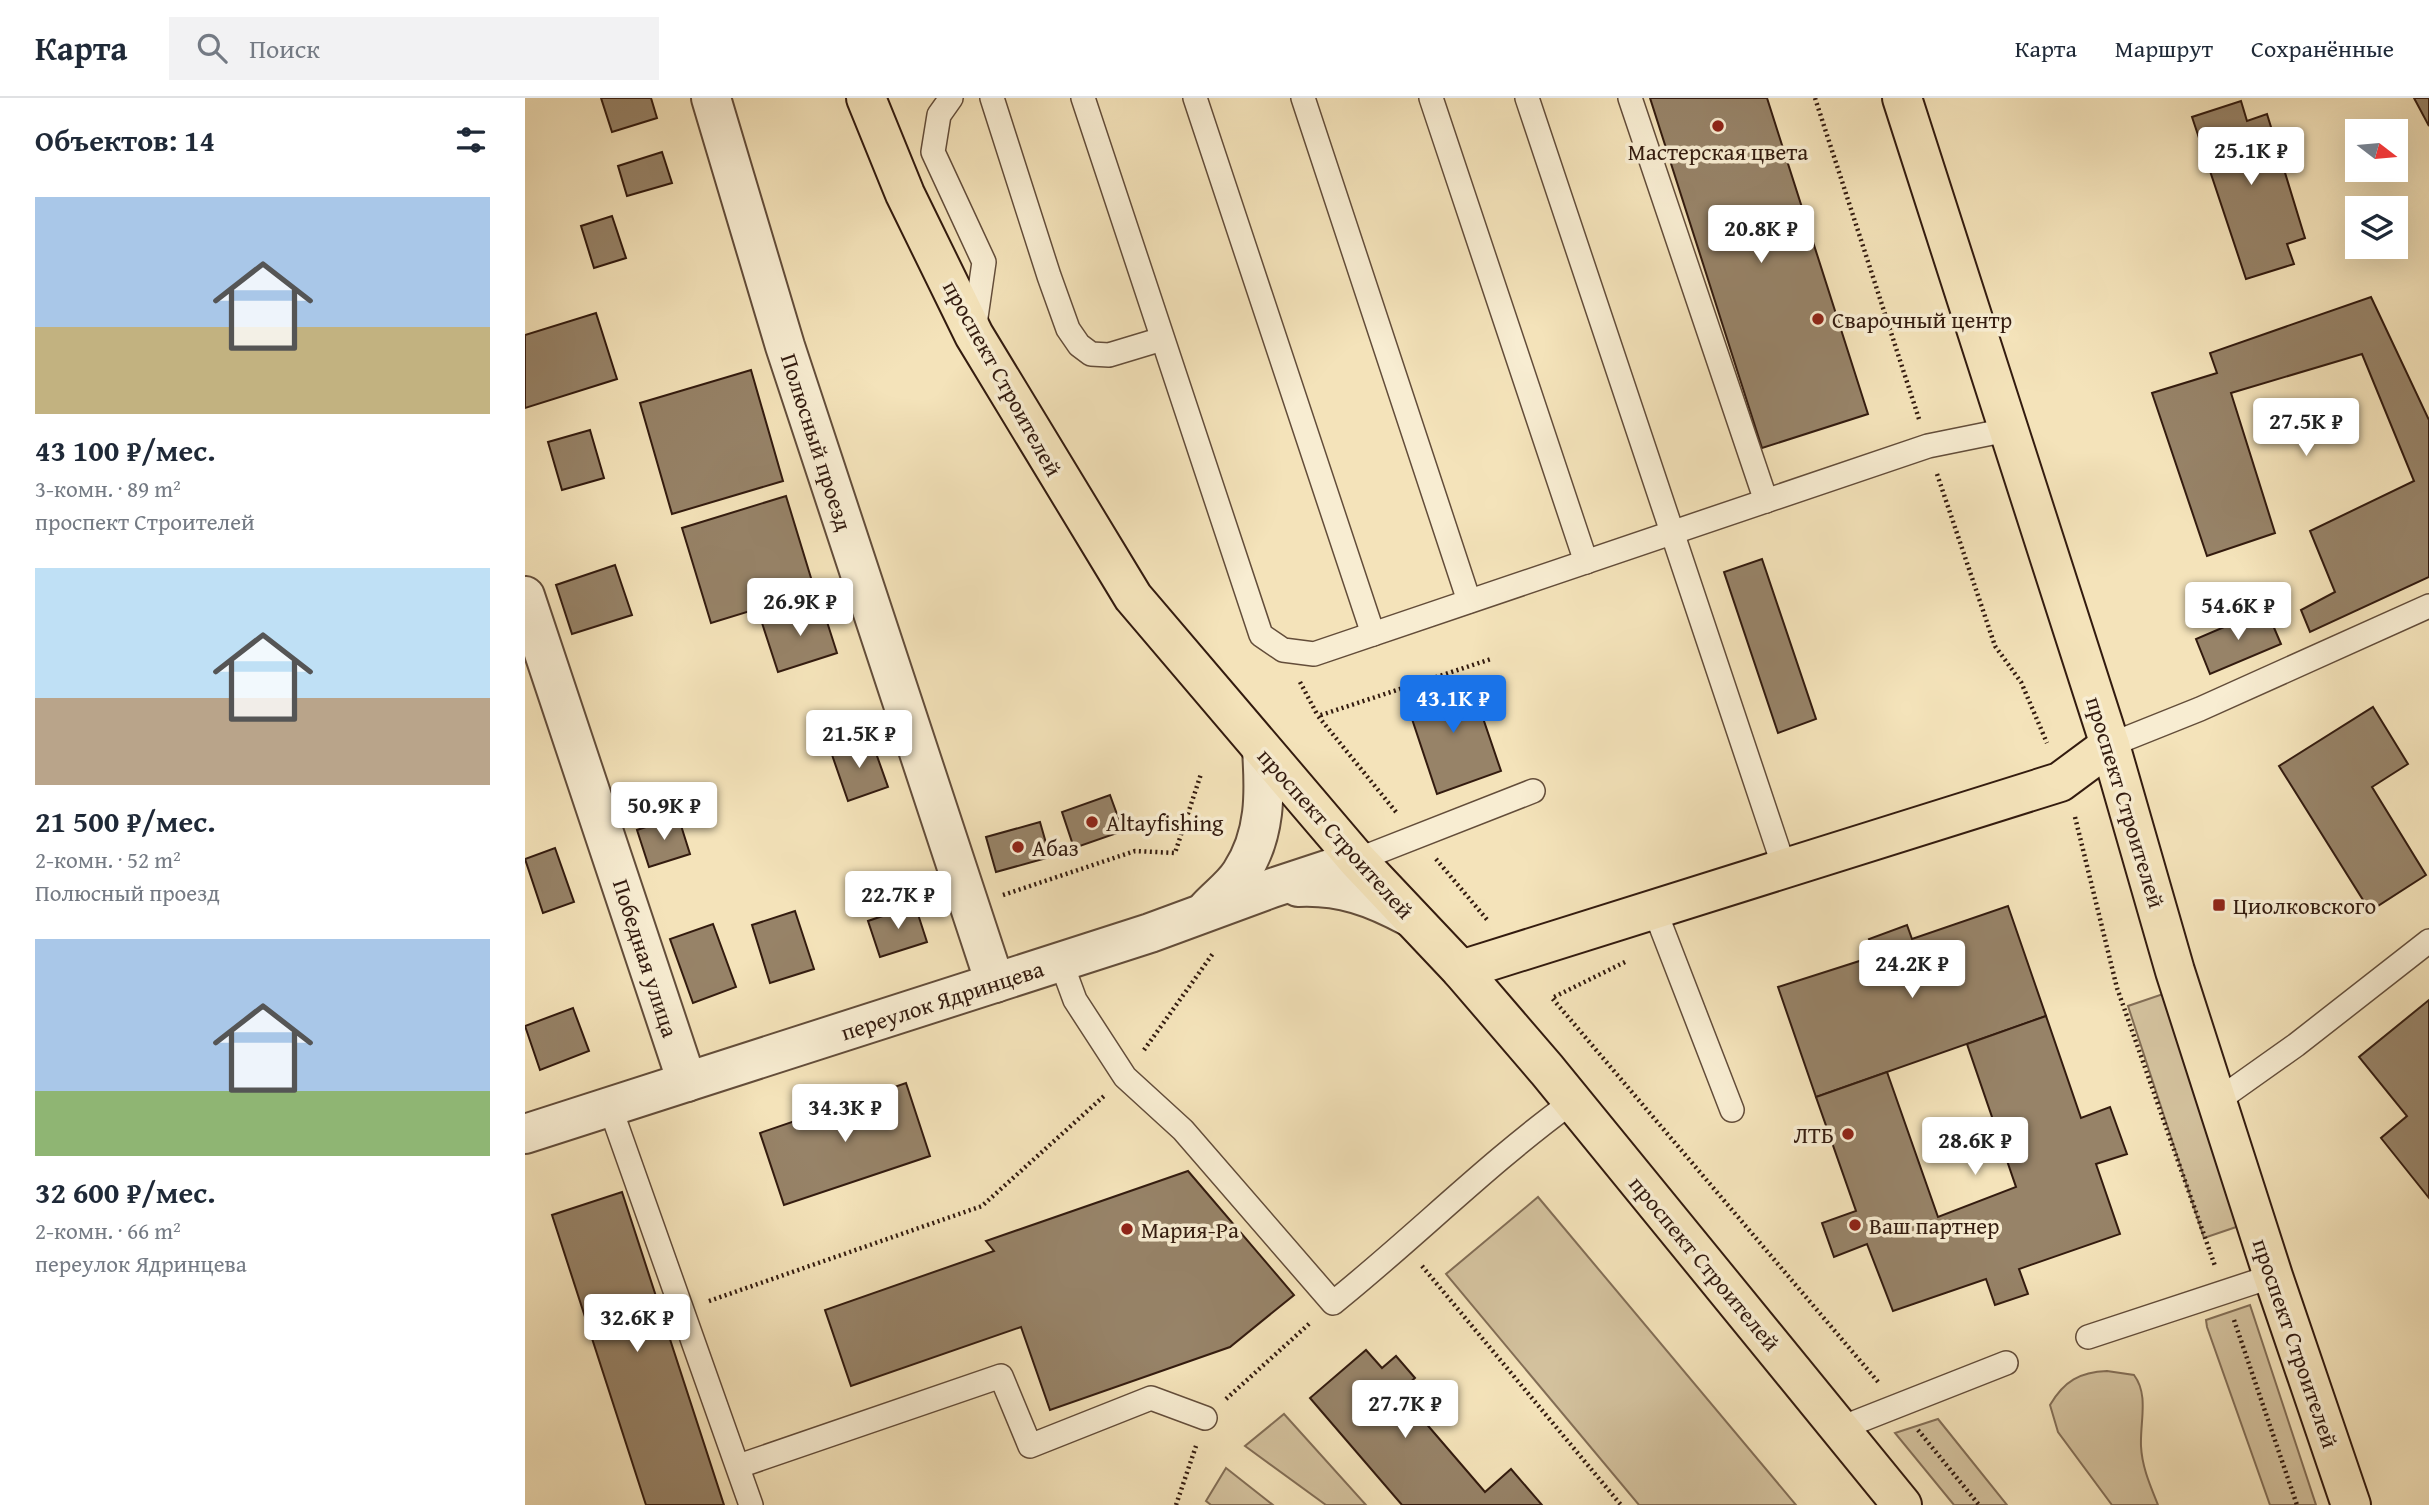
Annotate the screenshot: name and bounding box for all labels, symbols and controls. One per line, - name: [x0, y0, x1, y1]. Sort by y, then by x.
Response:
- search box: [169, 17, 659, 80]
- text: Карта: [35, 24, 127, 72]
- icon: search: [193, 29, 231, 67]
- text: Поиск: [249, 29, 320, 68]
- text: Карта: [2015, 31, 2077, 66]
- text: Маршрут: [2115, 31, 2213, 66]
- text: Сохранённые: [2251, 31, 2394, 66]
- text: Объектов: 14: [35, 118, 215, 162]
- marker: Мастерская цвета: [1710, 118, 1726, 134]
- north arrow: [2345, 119, 2408, 182]
- map controls: [2345, 119, 2408, 259]
- icon: filters: [452, 121, 490, 159]
- pin: 25.1K ₽: [2186, 127, 2316, 187]
- text: 25.1K ₽: [2214, 133, 2288, 166]
- place label: Мастерская цвета: [1628, 135, 1808, 168]
- button: layers: [2345, 196, 2408, 259]
- pin: 20.8K ₽: [1696, 206, 1826, 265]
- text: 20.8K ₽: [1724, 211, 1798, 244]
- icon: home: [200, 243, 326, 369]
- street label: проспект Строителей: [935, 274, 1071, 482]
- place label: Сварочный центр: [1832, 303, 2012, 336]
- marker: Сварочный центр: [1810, 311, 1826, 327]
- street label: Полюсный проезд: [773, 349, 861, 535]
- pin: 27.5K ₽: [2241, 398, 2371, 458]
- text: 27.5K ₽: [2269, 404, 2343, 437]
- text: 43 100 ₽/мес.: [35, 428, 216, 472]
- text: 3-комн. · 89 m²: [35, 472, 181, 505]
- text: проспект Строителей: [35, 505, 255, 538]
- pin: 26.9K ₽: [735, 578, 865, 638]
- pin: 54.6K ₽: [2173, 582, 2303, 642]
- text: 26.9K ₽: [763, 584, 837, 617]
- text: 54.6K ₽: [2201, 588, 2275, 621]
- icon: home: [200, 614, 326, 740]
- pin: 43.1K ₽: [1388, 676, 1518, 735]
- text: 43.1K ₽: [1416, 681, 1490, 714]
- street label: проспект Строителей: [2078, 692, 2174, 912]
- pin: 21.5K ₽: [794, 710, 924, 770]
- text: 21.5K ₽: [822, 716, 896, 749]
- street label: проспект Строителей: [1250, 740, 1422, 926]
- pin: 50.9K ₽: [599, 782, 729, 842]
- text: 50.9K ₽: [627, 788, 701, 821]
- text: 21 500 ₽/мес.: [35, 799, 216, 843]
- place label: Altayfishing: [1106, 806, 1224, 839]
- marker: Altayfishing: [1084, 814, 1100, 830]
- place label: Абаз: [1032, 831, 1079, 864]
- marker: Абаз: [1010, 839, 1026, 855]
- text: 2-комн. · 52 m²: [35, 843, 181, 876]
- pin: 22.7K ₽: [833, 872, 963, 931]
- street label: Победная улица: [605, 875, 687, 1041]
- text: Полюсный проезд: [35, 876, 220, 909]
- text: 22.7K ₽: [861, 877, 935, 910]
- place label: Циолковского: [2233, 889, 2376, 922]
- marker: Циолковского: [2211, 897, 2227, 913]
- pin: 24.2K ₽: [1847, 940, 1977, 1000]
- text: 24.2K ₽: [1875, 946, 1949, 979]
- street label: переулок Ядринцева: [836, 952, 1048, 1048]
- icon: home: [200, 985, 326, 1111]
- pin: 34.3K ₽: [780, 1084, 910, 1144]
- text: 34.3K ₽: [808, 1090, 882, 1123]
- place label: ЛТБ: [1793, 1118, 1834, 1151]
- pin: 28.6K ₽: [1910, 1118, 2040, 1177]
- text: 28.6K ₽: [1938, 1123, 2012, 1156]
- marker: ЛТБ: [1840, 1126, 1856, 1142]
- street label: проспект Строителей: [1622, 1168, 1788, 1358]
- text: 32 600 ₽/мес.: [35, 1170, 216, 1214]
- place label: Ваш партнер: [1869, 1209, 1999, 1242]
- place label: Мария-Ра: [1141, 1213, 1239, 1246]
- text: 2-комн. · 66 m²: [35, 1214, 181, 1247]
- marker: Ваш партнер: [1847, 1217, 1863, 1233]
- marker: Мария-Ра: [1119, 1221, 1135, 1237]
- street label: проспект Строителей: [2245, 1234, 2347, 1453]
- text: переулок Ядринцева: [35, 1247, 247, 1280]
- pin: 32.6K ₽: [572, 1294, 702, 1354]
- text: 32.6K ₽: [600, 1300, 674, 1333]
- pin: 27.7K ₽: [1340, 1380, 1470, 1440]
- text: 27.7K ₽: [1368, 1386, 1442, 1419]

